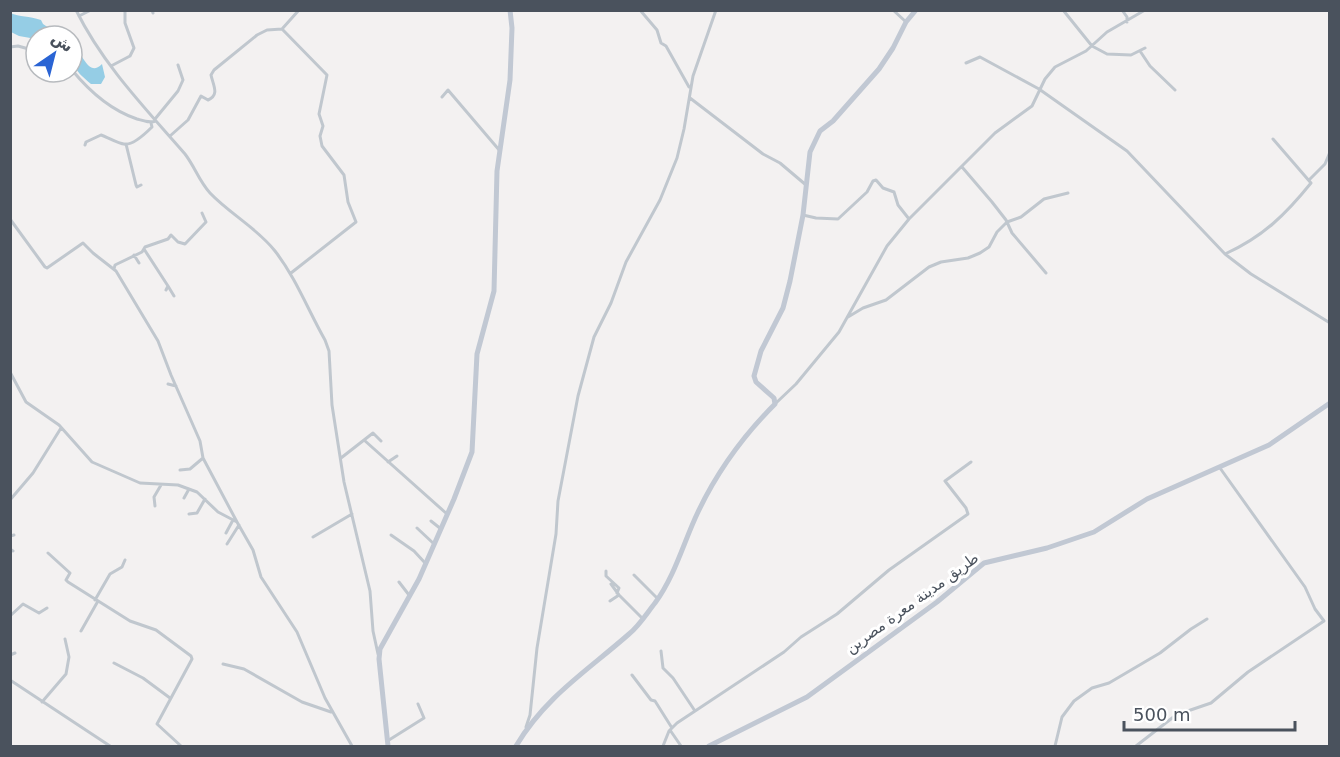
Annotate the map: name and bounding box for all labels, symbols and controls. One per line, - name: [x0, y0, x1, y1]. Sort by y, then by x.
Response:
- north arrow: [24, 24, 84, 84]
- text: ش: [48, 28, 77, 56]
- street label: طريق مدينة معرة مصرين: [842, 549, 982, 657]
- scale bar: [1124, 694, 1295, 732]
- text: 500 m: [1133, 704, 1191, 725]

